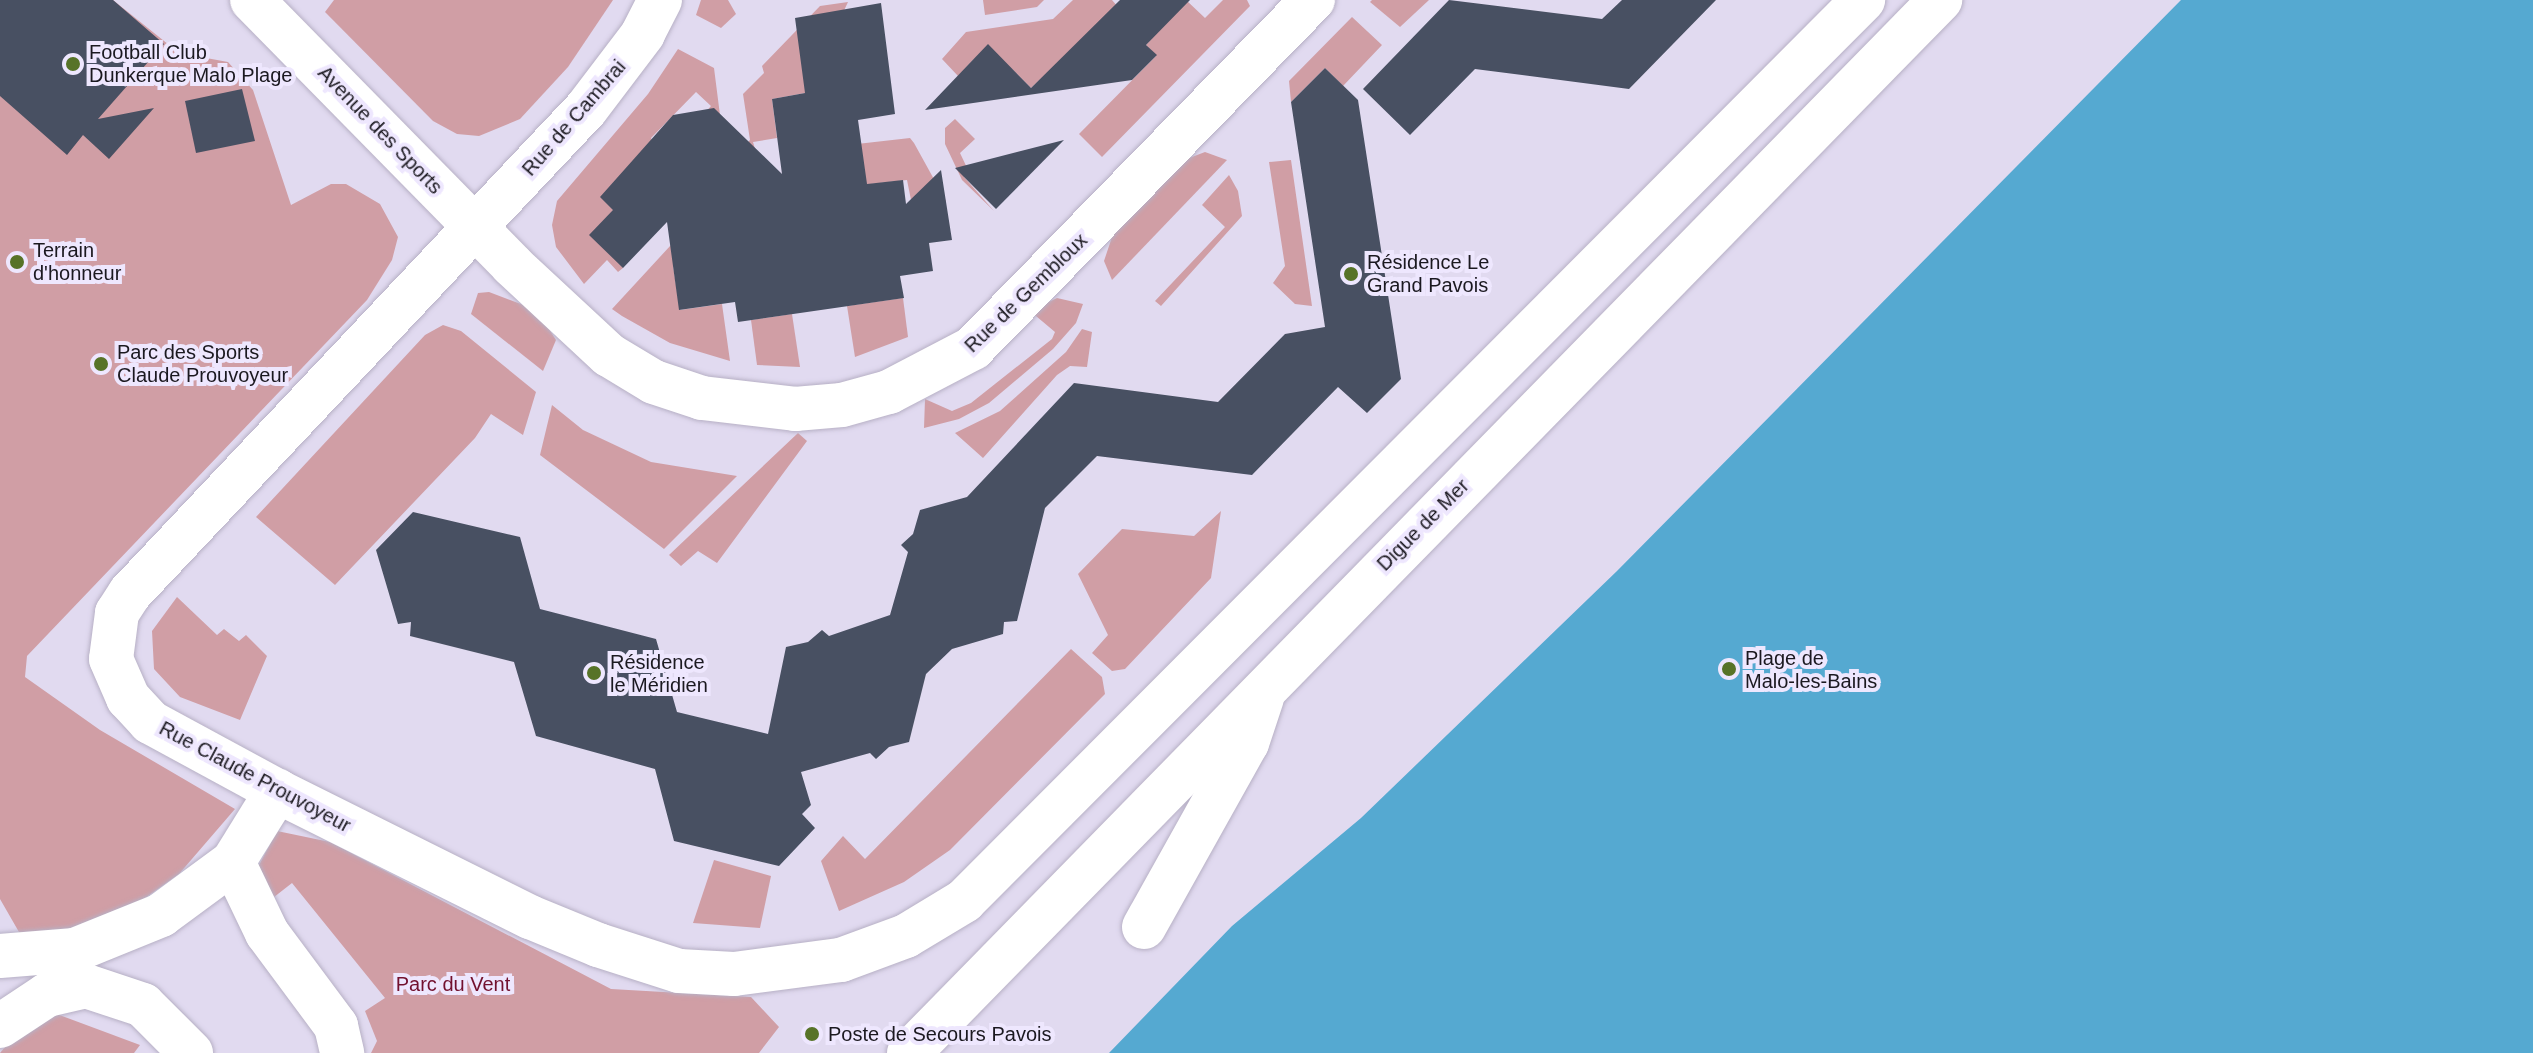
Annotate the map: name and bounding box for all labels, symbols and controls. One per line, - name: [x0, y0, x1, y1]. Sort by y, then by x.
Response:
- place label: Football Club Dunkerque Malo Plage: [89, 40, 292, 87]
- marker: Football Club Dunkerque Malo Plage: [64, 55, 82, 73]
- street label: Rue de Cambrai: [517, 55, 631, 181]
- street label: Avenue des Sports: [313, 61, 447, 199]
- street label: Rue de Gembloux: [960, 228, 1092, 358]
- place label: Terrain d'honneur: [33, 238, 121, 285]
- place label: Résidence Le Grand Pavois: [1367, 250, 1489, 297]
- marker: Terrain d'honneur: [8, 253, 26, 271]
- marker: Résidence Le Grand Pavois: [1342, 265, 1360, 283]
- place label: Parc des Sports Claude Prouvoyeur: [117, 340, 288, 387]
- marker: Parc des Sports Claude Prouvoyeur: [92, 355, 110, 373]
- street label: Digue de Mer: [1372, 474, 1474, 576]
- place label: Plage de Malo-les-Bains: [1745, 646, 1877, 693]
- place label: Résidence le Méridien: [610, 650, 708, 697]
- marker: Plage de Malo-les-Bains: [1720, 660, 1738, 678]
- marker: Résidence le Méridien: [585, 664, 603, 682]
- street label: Rue Claude Prouvoyeur: [155, 716, 355, 838]
- park label: Parc du Vent: [396, 972, 510, 996]
- place label: Poste de Secours Pavois: [828, 1022, 1051, 1046]
- marker: Poste de Secours Pavois: [803, 1025, 821, 1043]

